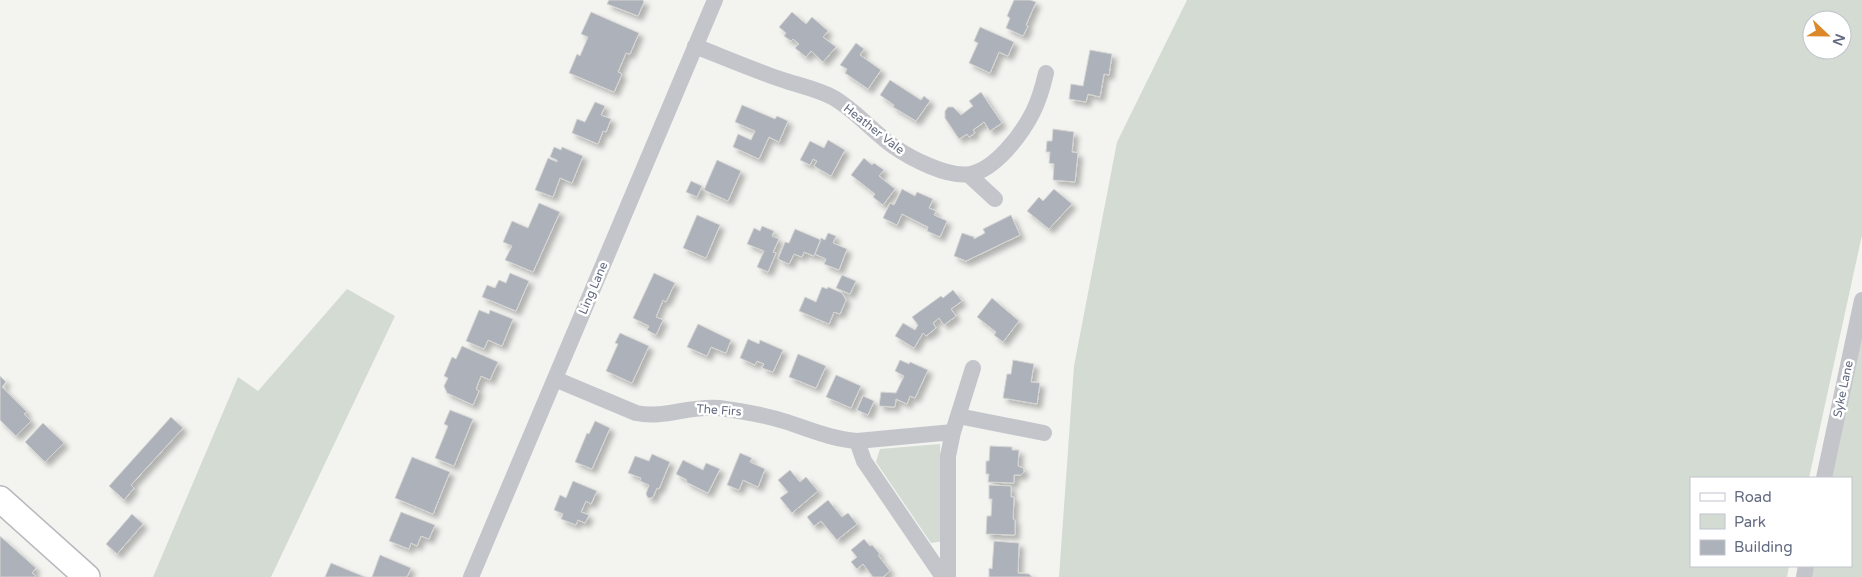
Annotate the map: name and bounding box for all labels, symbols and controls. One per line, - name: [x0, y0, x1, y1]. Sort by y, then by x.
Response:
- north arrow: [1802, 10, 1852, 60]
- text: N: [1829, 31, 1849, 48]
- street label: Heather Vale: [841, 101, 907, 157]
- street label: Ling Lane: [576, 259, 610, 316]
- street label: Syke Lane: [1830, 359, 1856, 419]
- street label: The Firs: [696, 401, 742, 419]
- legend: [1690, 477, 1852, 567]
- text: Road: [1734, 488, 1772, 506]
- text: Park: [1734, 513, 1766, 531]
- text: Building: [1734, 538, 1793, 556]

